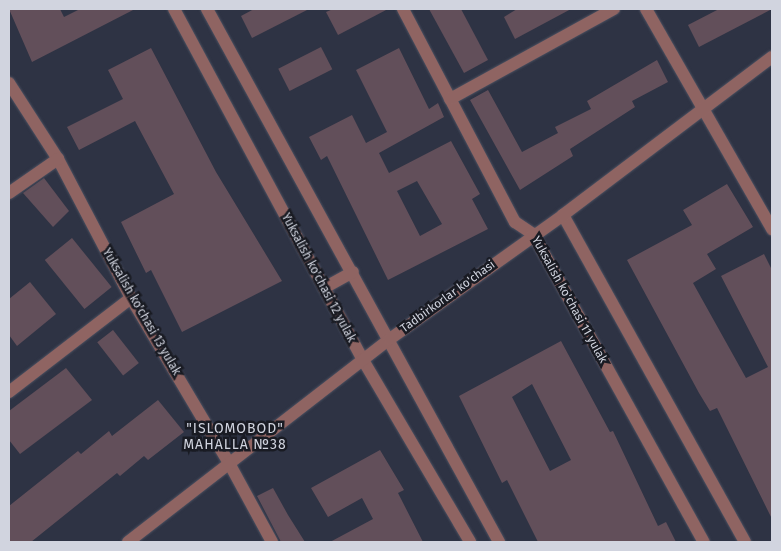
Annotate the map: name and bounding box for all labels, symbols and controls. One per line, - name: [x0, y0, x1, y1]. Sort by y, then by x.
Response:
- street label: Yuksalish ko'chasi 12 yulak: [278, 211, 358, 345]
- street label: Yuksalish ko'chasi 11 yulak: [528, 234, 610, 366]
- street label: Yuksalish ko'chasi 13 yulak: [99, 246, 183, 378]
- street label: Tadbirkorlar ko'chasi: [398, 258, 498, 336]
- district label: "ISLOMOBOD" MAHALLA №38: [182, 421, 288, 454]

